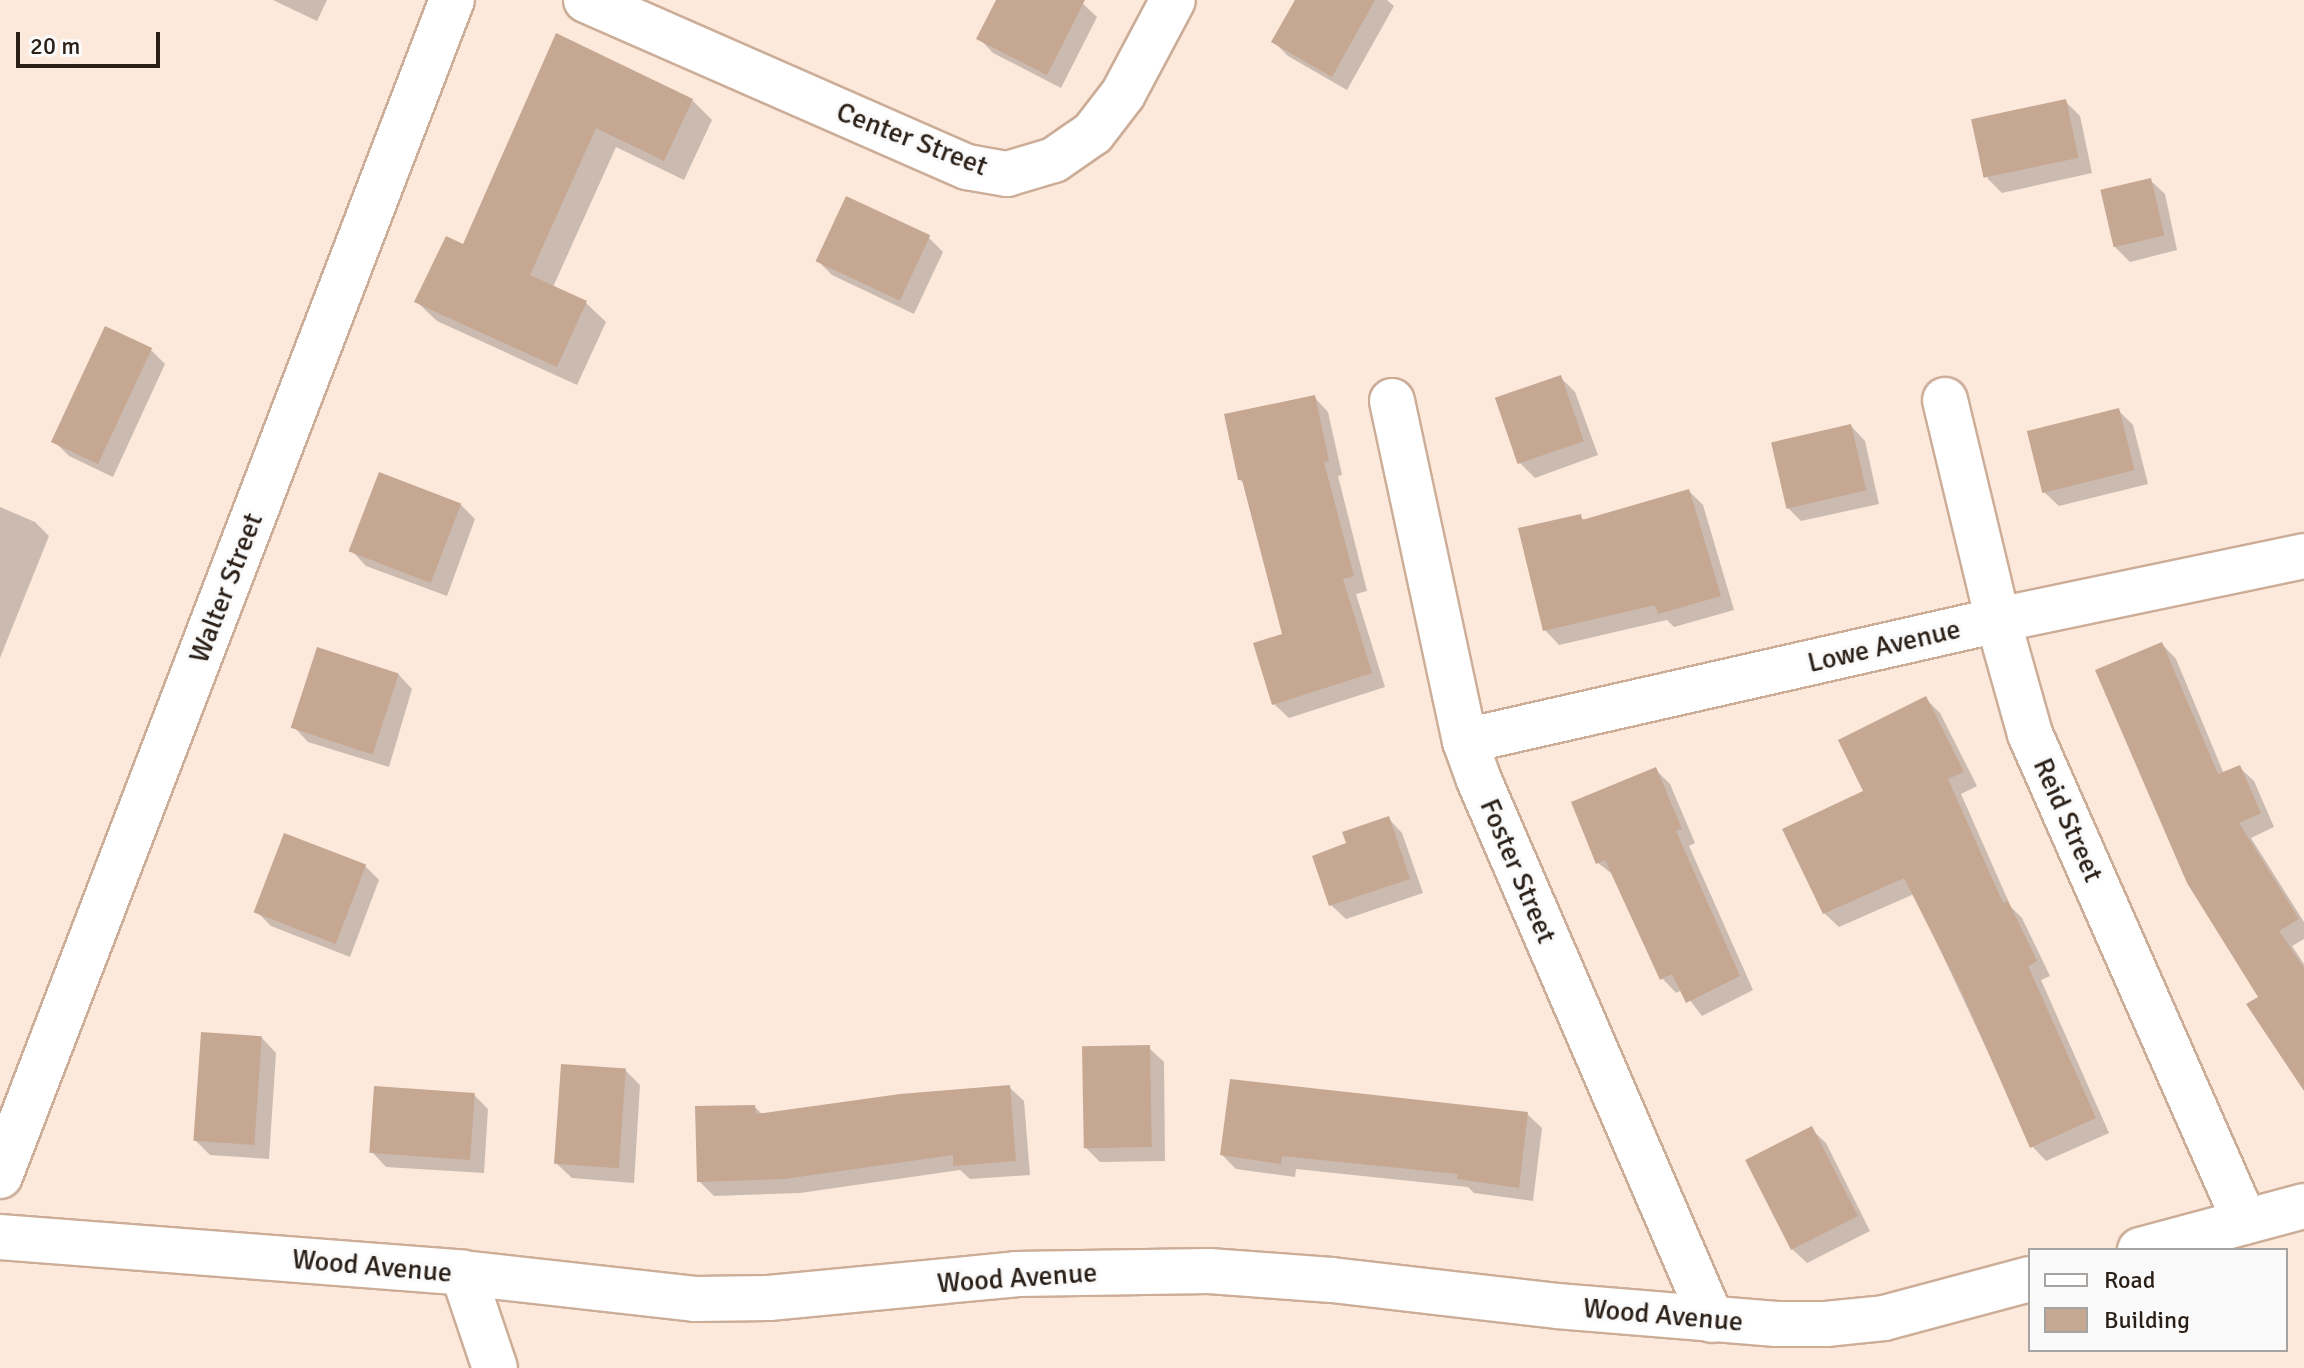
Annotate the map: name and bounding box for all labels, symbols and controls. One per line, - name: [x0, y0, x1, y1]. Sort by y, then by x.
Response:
- scale bar: [20, 16, 164, 66]
- text: 20 m: [30, 31, 80, 61]
- street label: Center Street: [832, 95, 992, 183]
- street label: Walter Street: [182, 508, 270, 668]
- street label: Lowe Avenue: [1804, 612, 1964, 680]
- street label: Reid Street: [2026, 753, 2110, 887]
- street label: Foster Street: [1473, 794, 1563, 948]
- street label: Wood Avenue: [291, 1242, 453, 1290]
- legend: [2028, 1248, 2288, 1352]
- street label: Wood Avenue: [936, 1256, 1098, 1300]
- text: Road: [2104, 1265, 2155, 1295]
- street label: Wood Avenue: [1582, 1291, 1744, 1339]
- text: Building: [2104, 1305, 2190, 1335]

